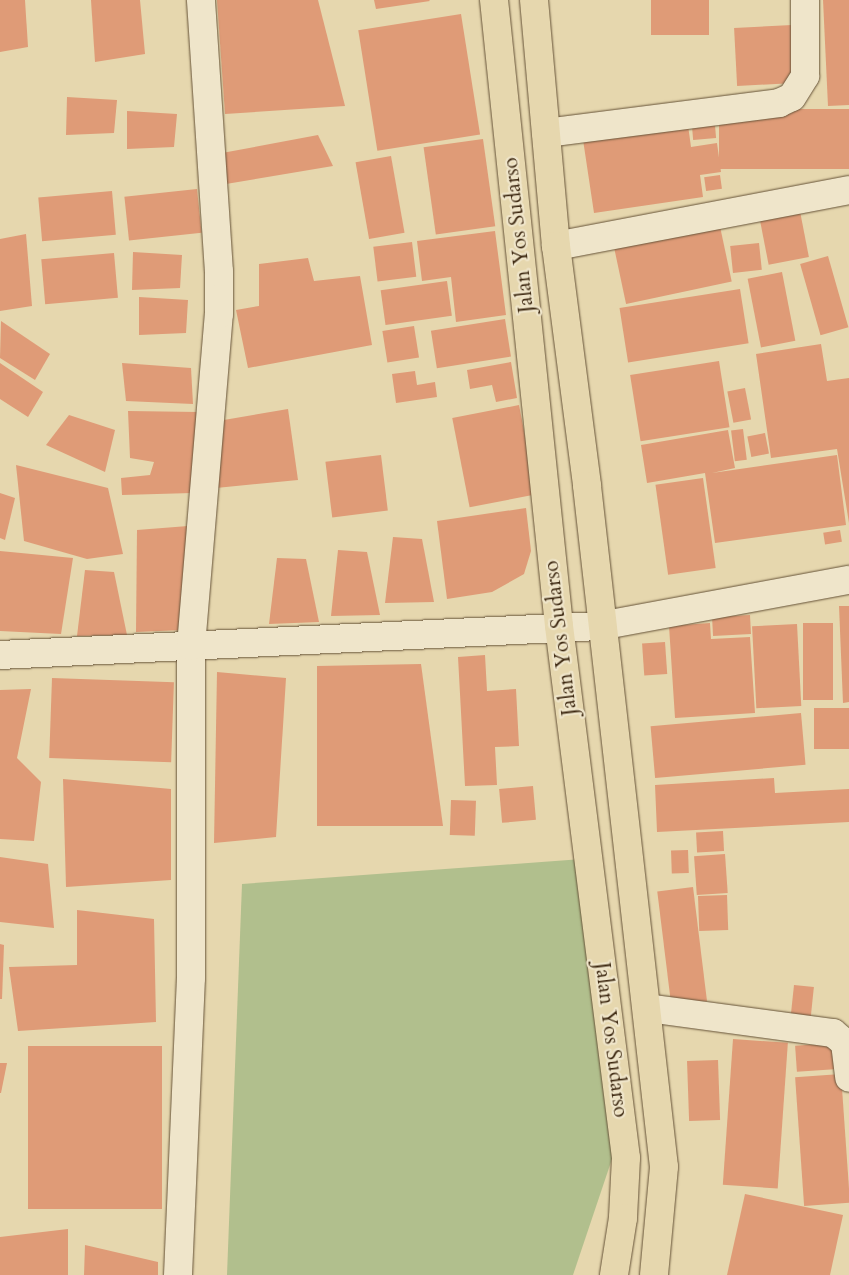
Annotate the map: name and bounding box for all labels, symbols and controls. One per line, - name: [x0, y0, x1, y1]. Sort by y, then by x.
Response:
- street label: Jalan Yos Sudarso: [498, 156, 540, 314]
- street label: Jalan Yos Sudarso: [539, 559, 583, 717]
- street label: Jalan Yos Sudarso: [589, 961, 633, 1119]

